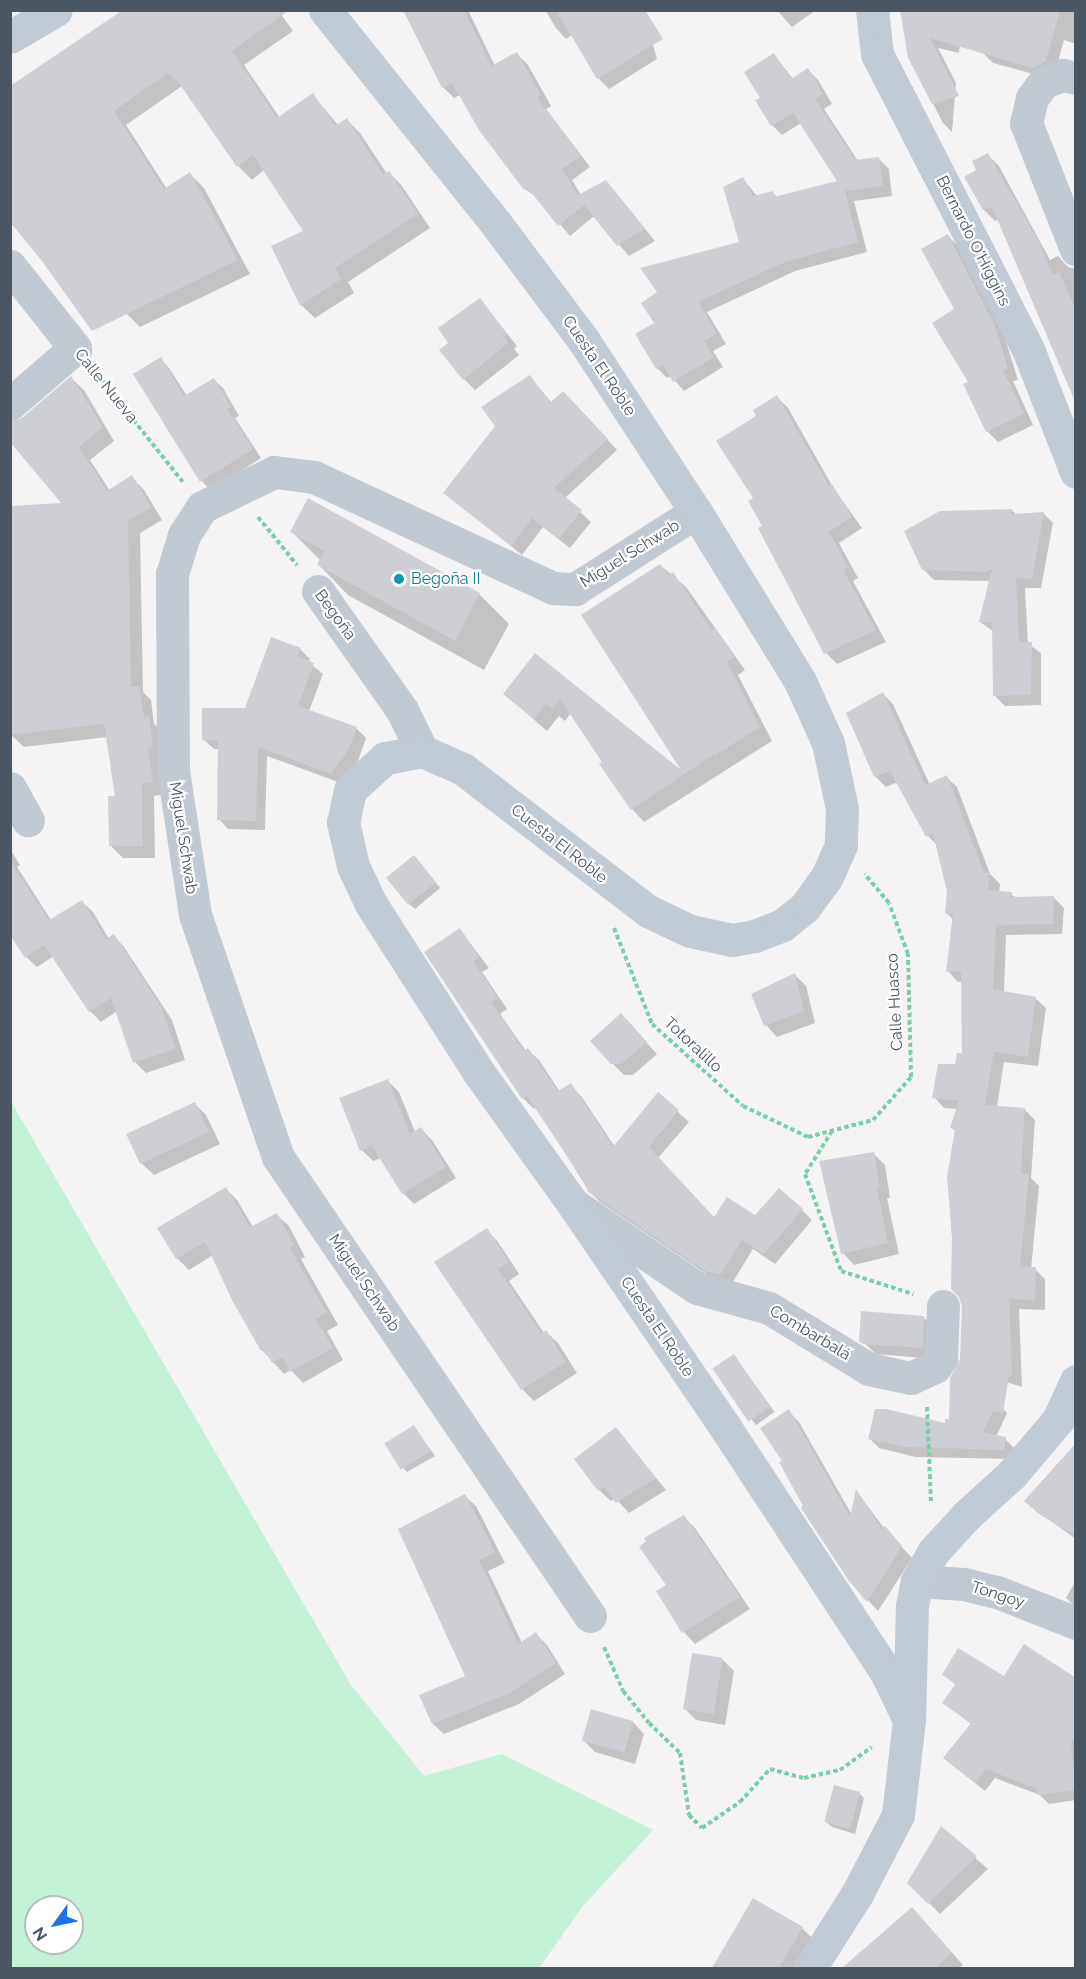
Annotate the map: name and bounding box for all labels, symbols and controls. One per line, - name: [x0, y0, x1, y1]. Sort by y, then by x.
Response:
- street label: Bernardo O'Higgins: [932, 173, 1014, 309]
- street label: Cuesta El Roble: [558, 312, 640, 420]
- street label: Calle Nueva: [70, 345, 142, 427]
- street label: Miguel Schwab: [577, 516, 683, 592]
- place label: Begoña II: [411, 569, 481, 589]
- marker: Begoña II: [392, 572, 406, 586]
- street label: Begoña: [310, 586, 360, 644]
- street label: Miguel Schwab: [165, 780, 201, 896]
- street label: Cuesta El Roble: [507, 800, 611, 888]
- street label: Calle Huasco: [883, 953, 907, 1051]
- street label: Totoralillo: [660, 1013, 726, 1077]
- street label: Miguel Schwab: [324, 1230, 404, 1336]
- street label: Cuesta El Roble: [616, 1273, 698, 1381]
- street label: Combarbalá: [766, 1301, 854, 1365]
- street label: Tongoy: [969, 1577, 1027, 1613]
- north arrow: [24, 1895, 84, 1955]
- text: N: [29, 1924, 51, 1944]

